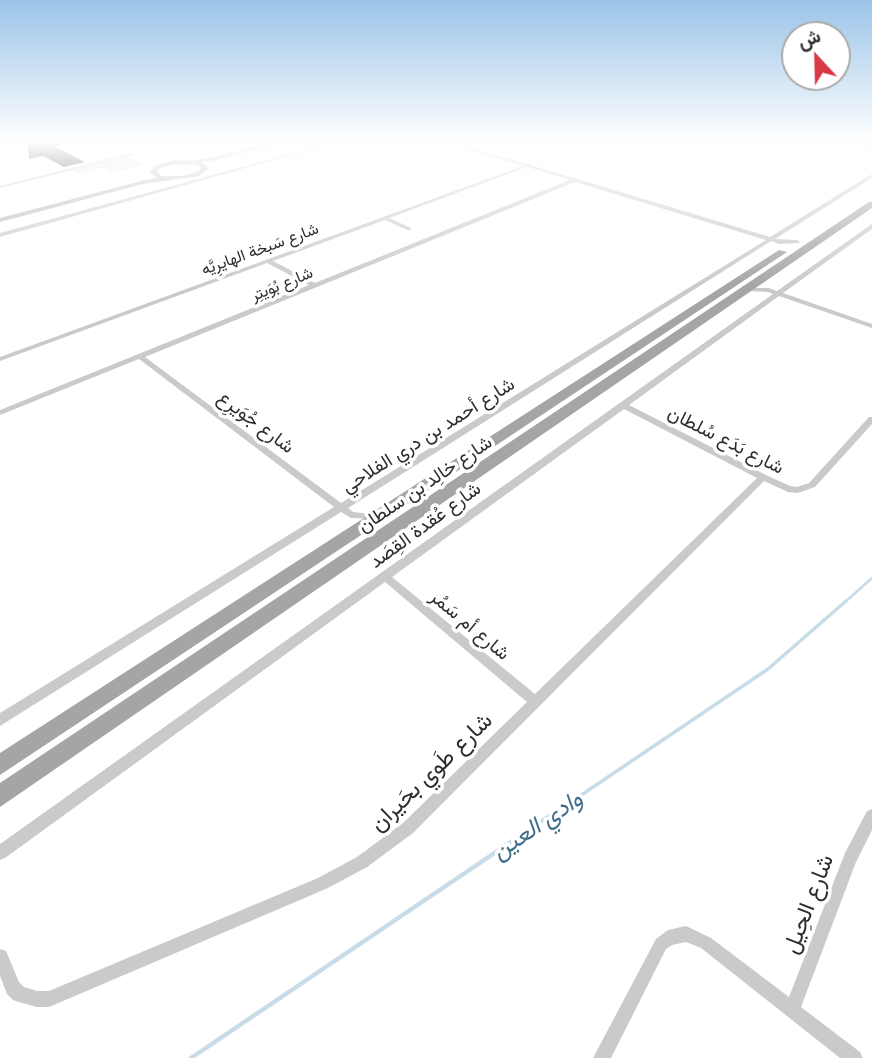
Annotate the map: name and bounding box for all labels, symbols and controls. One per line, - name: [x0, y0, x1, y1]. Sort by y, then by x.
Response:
- north arrow: [781, 21, 851, 91]
- text: ش: [794, 23, 824, 53]
- street label: شارع سَبخة الهايرِيَّه: [199, 219, 321, 279]
- street label: شارع بُوَيتِر: [248, 263, 316, 305]
- street label: شارع أحمد بن دري الفلاحي: [337, 372, 519, 498]
- street label: شارع جُوَيرِع: [213, 386, 299, 458]
- street label: شارع بَدَع سُلطان: [664, 401, 788, 479]
- street label: شارع خالِد بن سلطان: [354, 431, 496, 537]
- street label: شارع عُقدة القِصَد: [365, 477, 485, 573]
- street label: شارع أم سَمُر: [426, 585, 514, 665]
- street label: شارع طَوي بحَيران: [364, 707, 498, 837]
- water label: وادي العين: [486, 784, 588, 866]
- street label: شارع الحِيل: [776, 850, 840, 958]

